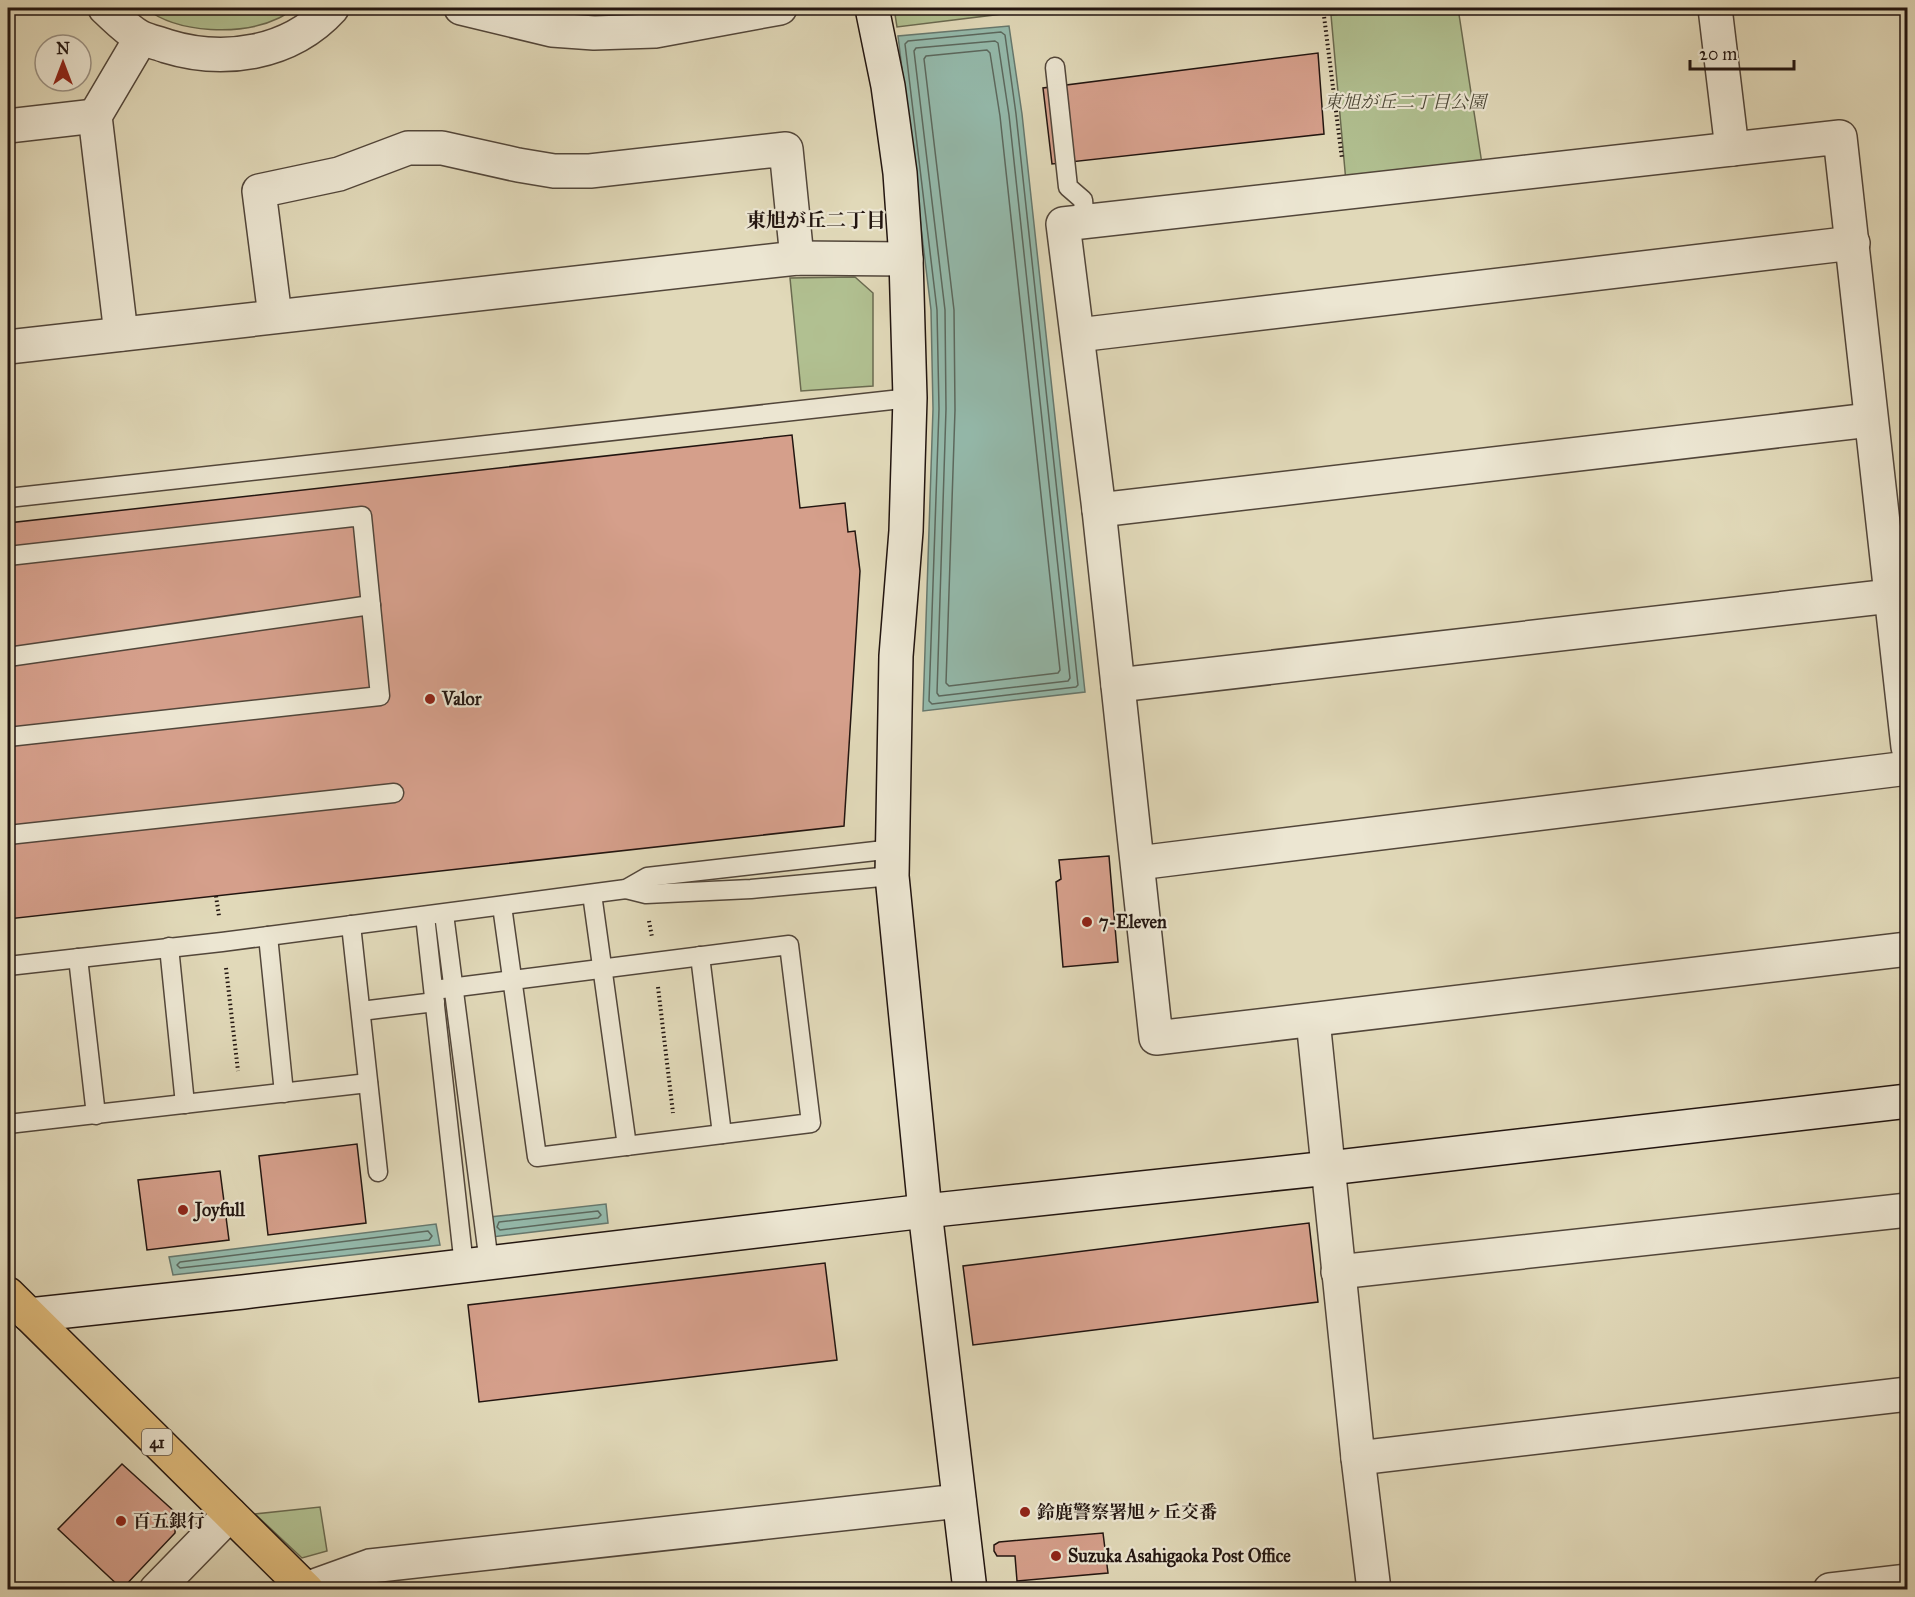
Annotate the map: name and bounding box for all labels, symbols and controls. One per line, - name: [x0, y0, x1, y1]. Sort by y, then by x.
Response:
- north arrow: [33, 33, 93, 93]
- scale bar: [1690, 33, 1794, 71]
- text: N: [56, 39, 70, 58]
- text: 20 m: [1699, 43, 1737, 65]
- park label: 東旭が丘二丁目公園: [1324, 91, 1489, 113]
- district label: 東旭が丘二丁目: [746, 208, 886, 232]
- place label: Valor: [441, 688, 483, 710]
- marker: Valor: [423, 692, 437, 706]
- place label: 7-Eleven: [1099, 911, 1167, 933]
- marker: 7-Eleven: [1080, 915, 1094, 929]
- place label: Joyfull: [193, 1199, 246, 1222]
- marker: Joyfull: [176, 1203, 190, 1217]
- road number: 41: [142, 1429, 172, 1455]
- place label: 鈴鹿警察署旭ヶ丘交番: [1037, 1501, 1217, 1523]
- marker: 鈴鹿警察署旭ヶ丘交番: [1018, 1505, 1032, 1519]
- place label: 百五銀行: [133, 1510, 205, 1532]
- marker: 百五銀行: [114, 1514, 128, 1528]
- place label: Suzuka Asahigaoka Post Office: [1068, 1545, 1291, 1568]
- marker: Suzuka Asahigaoka Post Office: [1049, 1549, 1063, 1563]

